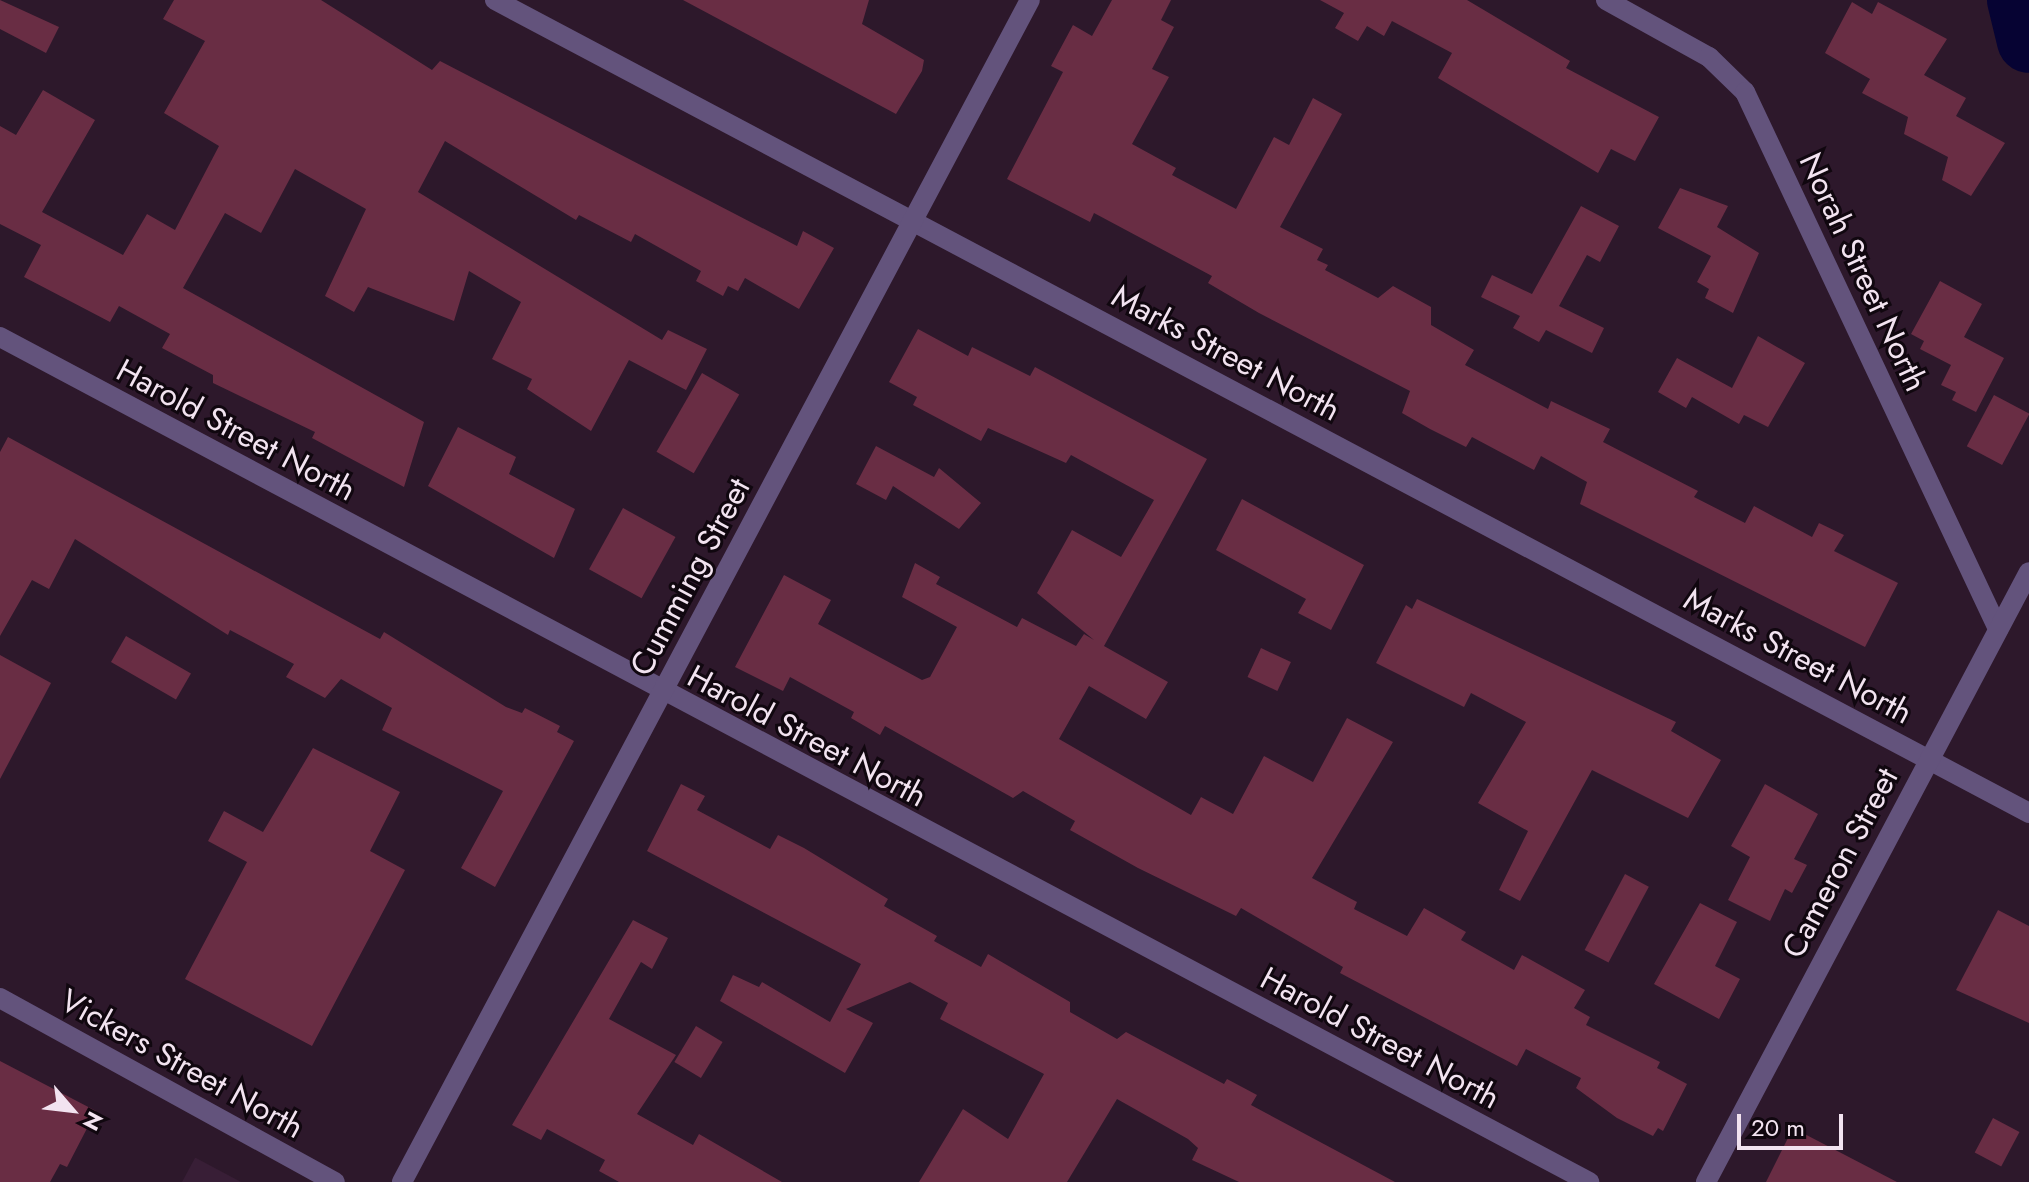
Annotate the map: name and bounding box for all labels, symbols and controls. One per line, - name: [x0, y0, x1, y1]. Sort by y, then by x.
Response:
- street label: Norah Street North: [1791, 147, 1935, 397]
- street label: Marks Street North: [1105, 277, 1347, 429]
- street label: Harold Street North: [110, 351, 362, 509]
- street label: Cumming Street: [622, 472, 758, 682]
- street label: Marks Street North: [1677, 580, 1919, 732]
- street label: Harold Street North: [681, 657, 933, 815]
- street label: Cameron Street: [1774, 762, 1906, 964]
- street label: Harold Street North: [1254, 959, 1506, 1117]
- street label: Vickers Street North: [54, 981, 310, 1147]
- north arrow: [32, 1070, 112, 1150]
- scale bar: [1741, 1098, 1847, 1148]
- text: 20 m: [1751, 1110, 1805, 1145]

